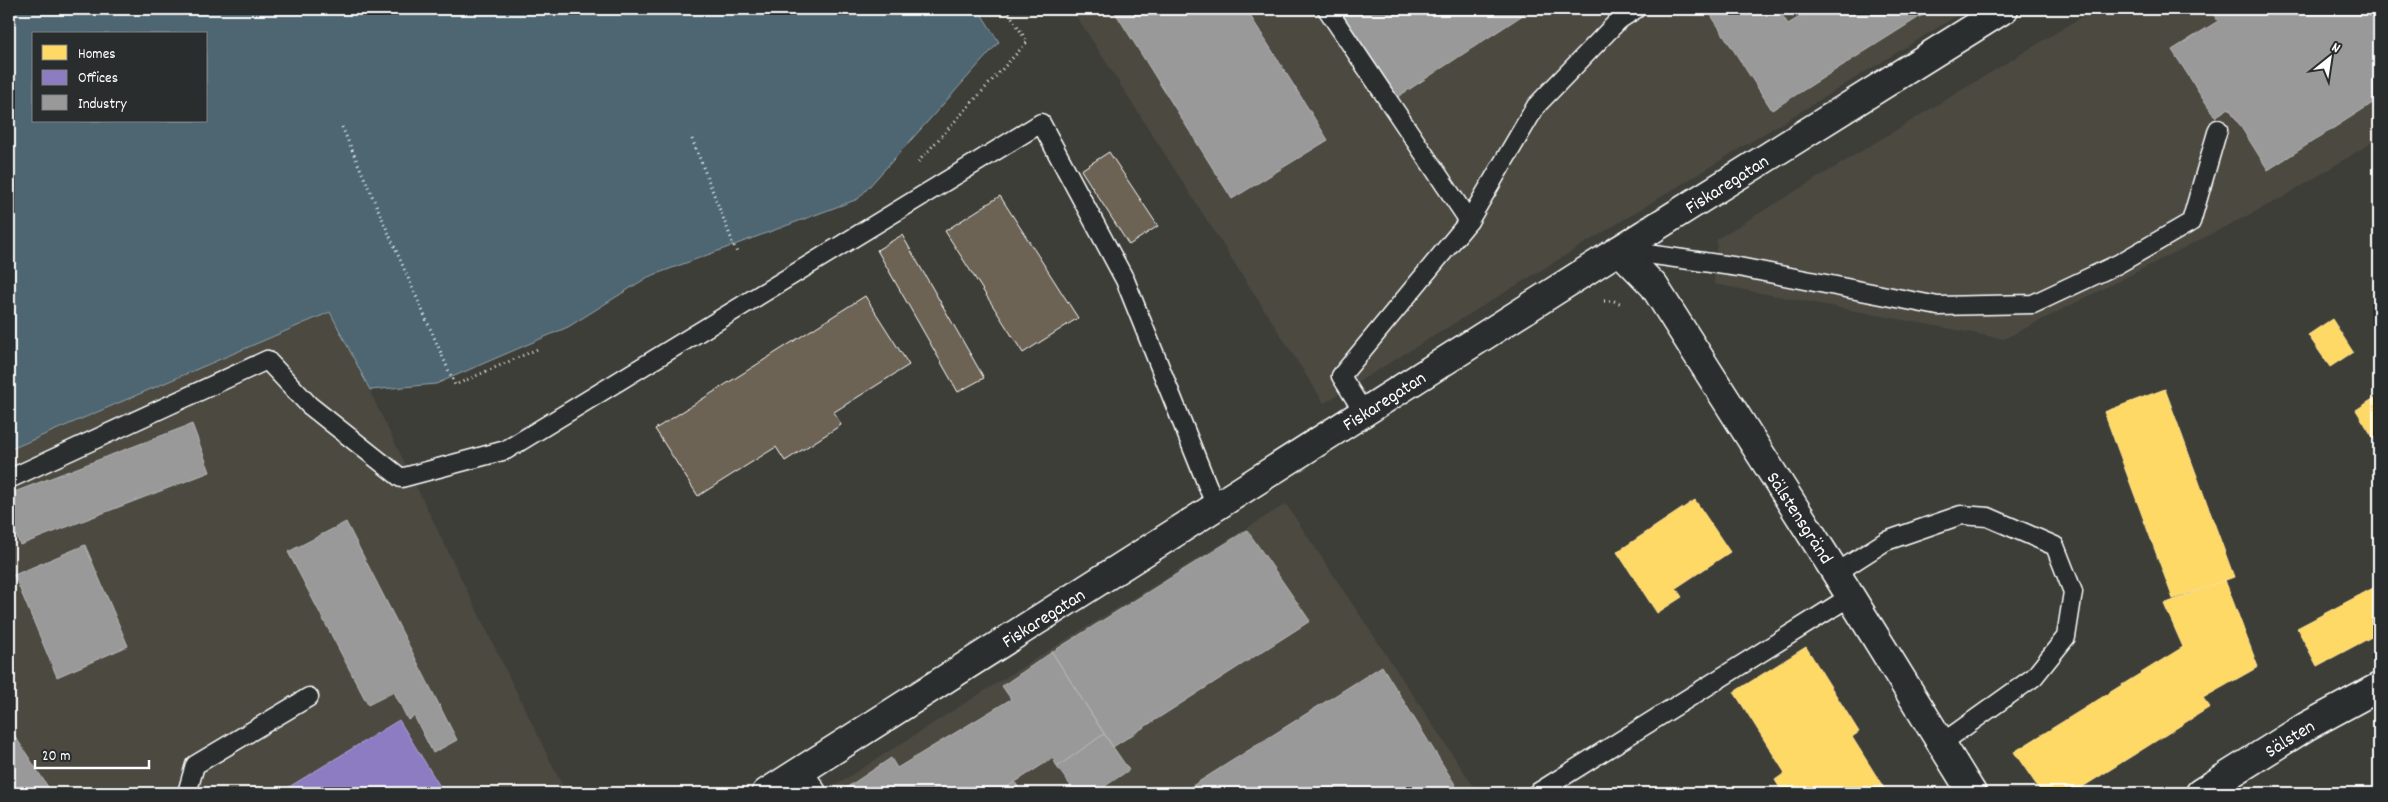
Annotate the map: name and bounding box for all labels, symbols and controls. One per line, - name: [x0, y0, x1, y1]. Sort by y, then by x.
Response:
- legend: [32, 32, 208, 122]
- north arrow: [2306, 32, 2356, 82]
- text: N: [2328, 38, 2344, 59]
- text: Homes: [78, 44, 116, 66]
- text: Offices: [78, 68, 118, 90]
- text: Industry: [78, 94, 127, 116]
- street label: Fiskaregatan: [1681, 150, 1775, 222]
- street label: Fiskaregatan: [1338, 366, 1432, 440]
- street label: Sälstensgränd: [1758, 467, 1838, 570]
- street label: Fiskaregatan: [998, 583, 1092, 656]
- street label: Sälsten: [2261, 714, 2320, 766]
- scale bar: [35, 737, 149, 769]
- text: 20 m: [42, 746, 70, 768]

